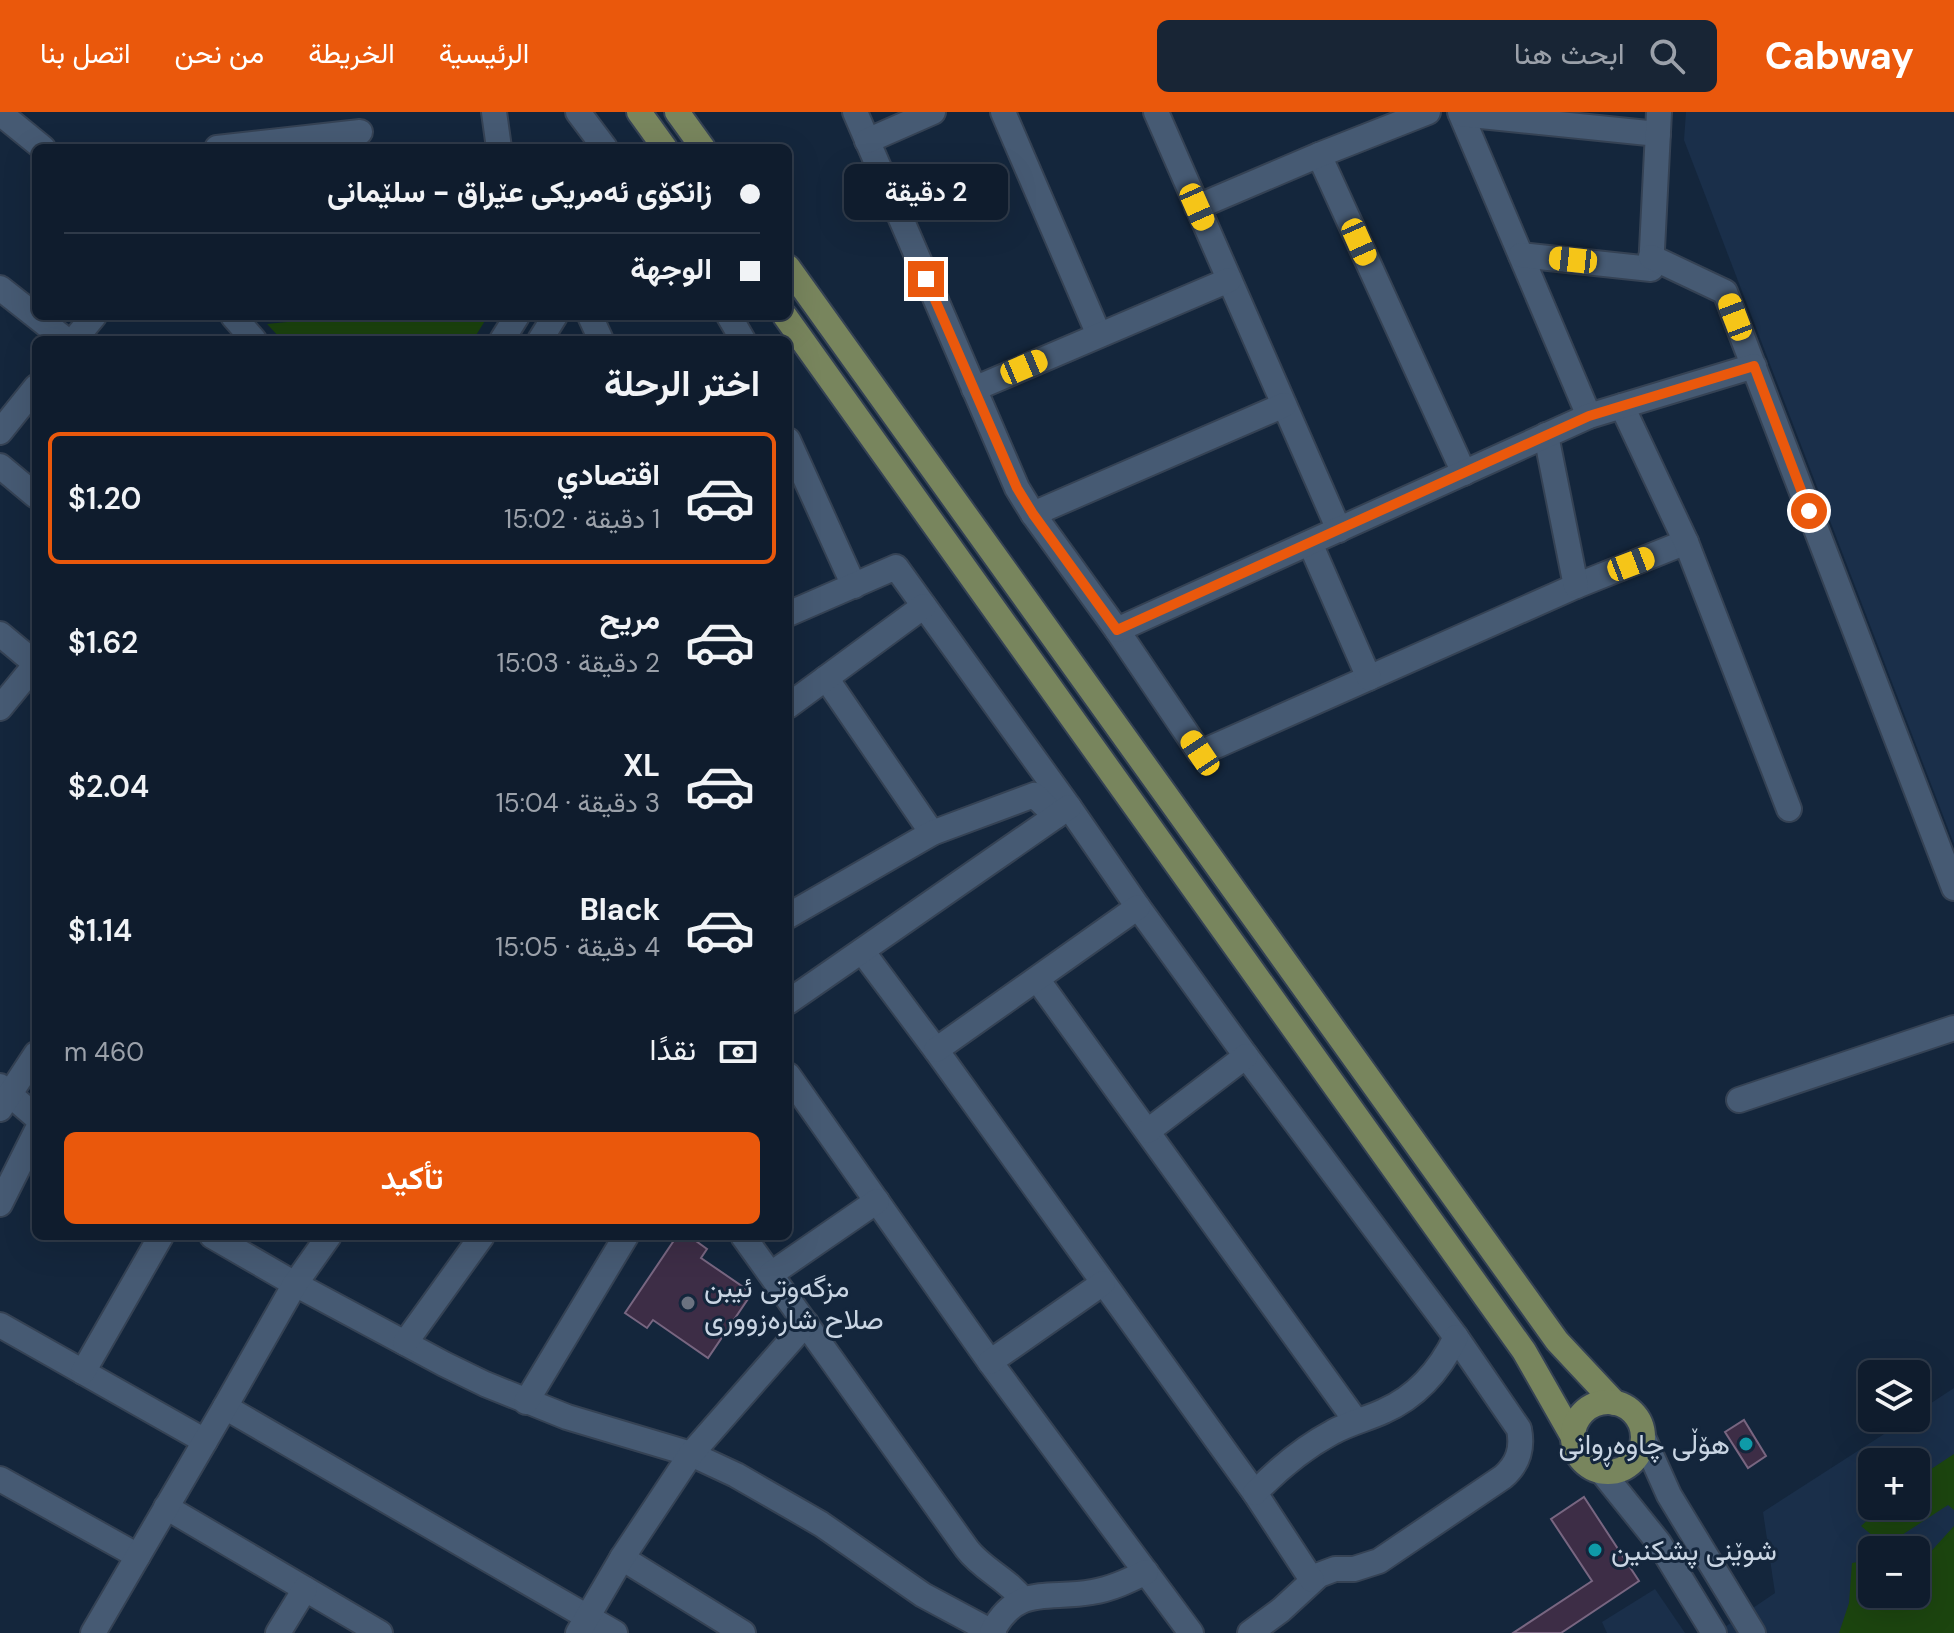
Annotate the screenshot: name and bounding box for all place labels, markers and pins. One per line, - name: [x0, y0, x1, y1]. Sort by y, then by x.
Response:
- place label: مزگەوتی ئیبن صلاح شارەزووری: [704, 1269, 884, 1338]
- marker: مزگەوتی ئیبن صلاح شارەزووری: [679, 1294, 697, 1312]
- place label: هۆڵی چاوەڕوانی: [1559, 1426, 1730, 1467]
- marker: هۆڵی چاوەڕوانی: [1737, 1435, 1755, 1453]
- place label: شوێنی پشکنین: [1611, 1532, 1777, 1569]
- marker: شوێنی پشکنین: [1586, 1541, 1604, 1559]

